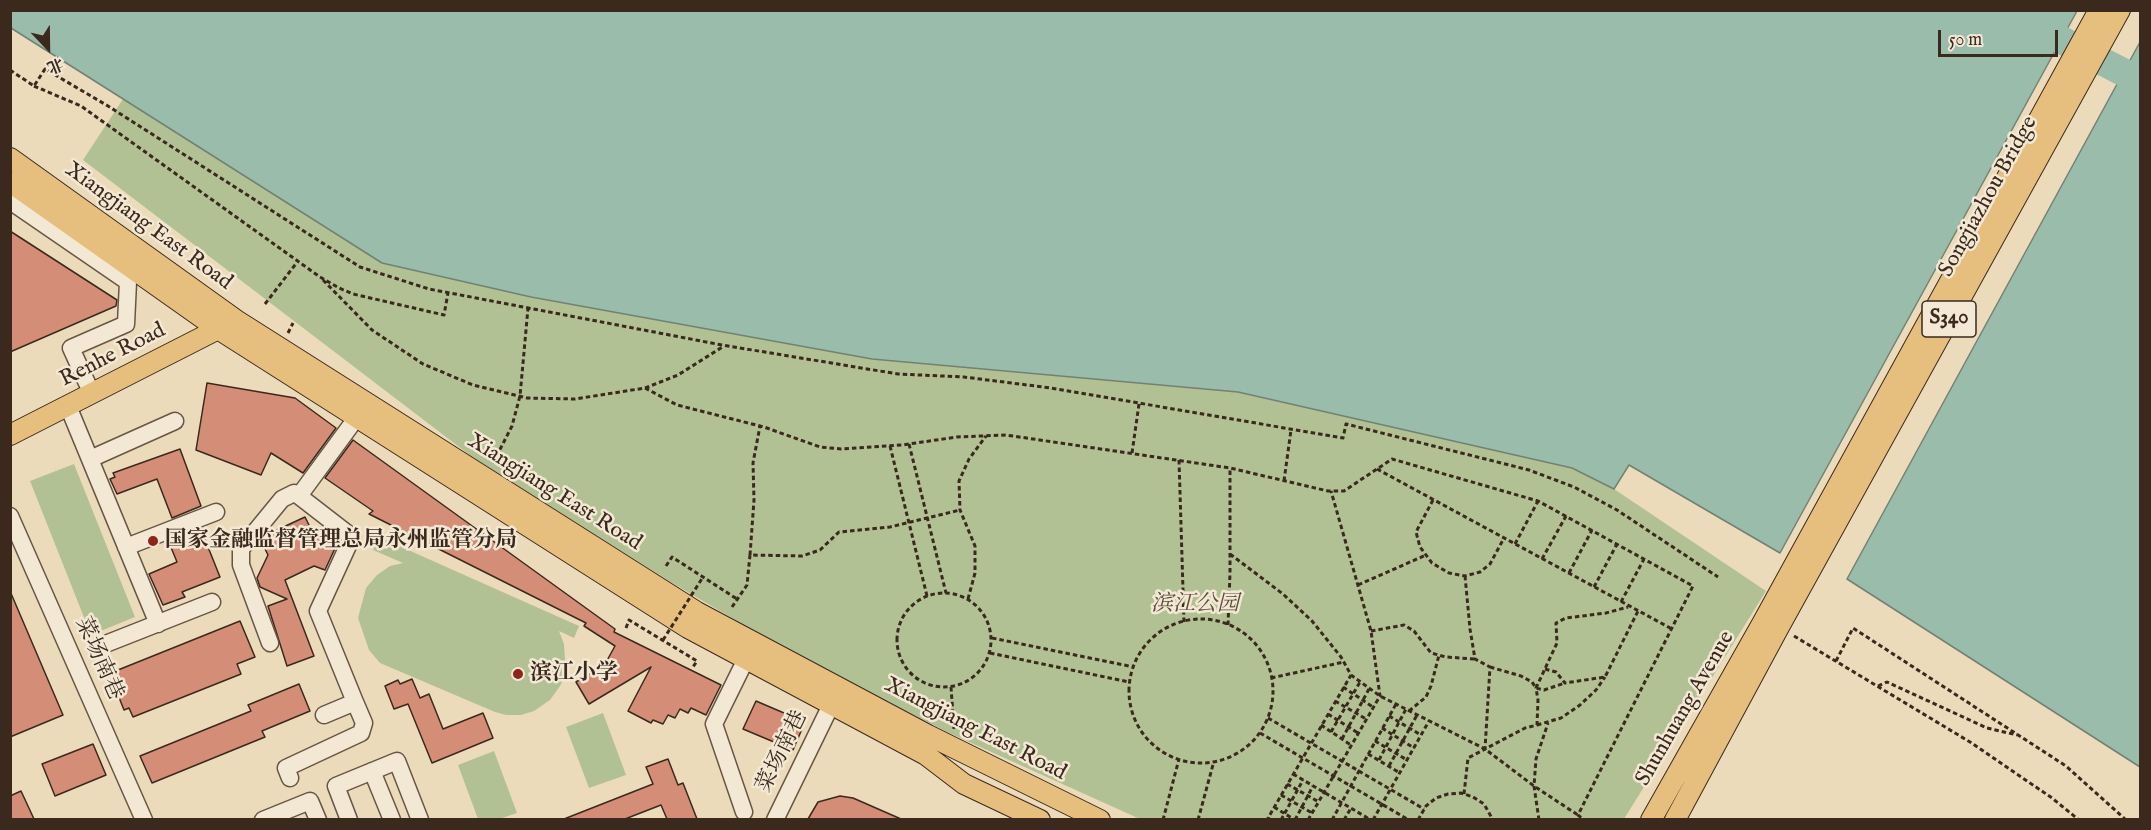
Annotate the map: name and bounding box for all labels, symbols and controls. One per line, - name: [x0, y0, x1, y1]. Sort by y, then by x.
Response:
- north arrow: [18, 18, 78, 78]
- scale bar: [1941, 18, 2061, 56]
- text: 50 m: [1949, 29, 1982, 52]
- text: 北: [44, 52, 66, 77]
- street label: Songjiazhou Bridge: [1934, 112, 2044, 282]
- street label: Xiangjiang East Road: [59, 157, 237, 297]
- road number: S340: [1922, 301, 1976, 337]
- street label: Renhe Road: [56, 318, 170, 394]
- street label: Xiangjiang East Road: [462, 429, 646, 557]
- place label: 国家金融监督管理总局永州监管分局: [165, 528, 517, 554]
- marker: 国家金融监督管理总局永州监管分局: [146, 534, 160, 548]
- park label: 滨江公园: [1151, 592, 1239, 618]
- street label: 菜场南巷: [68, 613, 128, 705]
- street label: Shunhuang Avenue: [1631, 627, 1741, 791]
- place label: 滨江小学: [530, 661, 618, 687]
- marker: 滨江小学: [511, 667, 525, 681]
- street label: Xiangjiang East Road: [880, 673, 1070, 787]
- street label: 菜场南巷: [752, 707, 814, 797]

